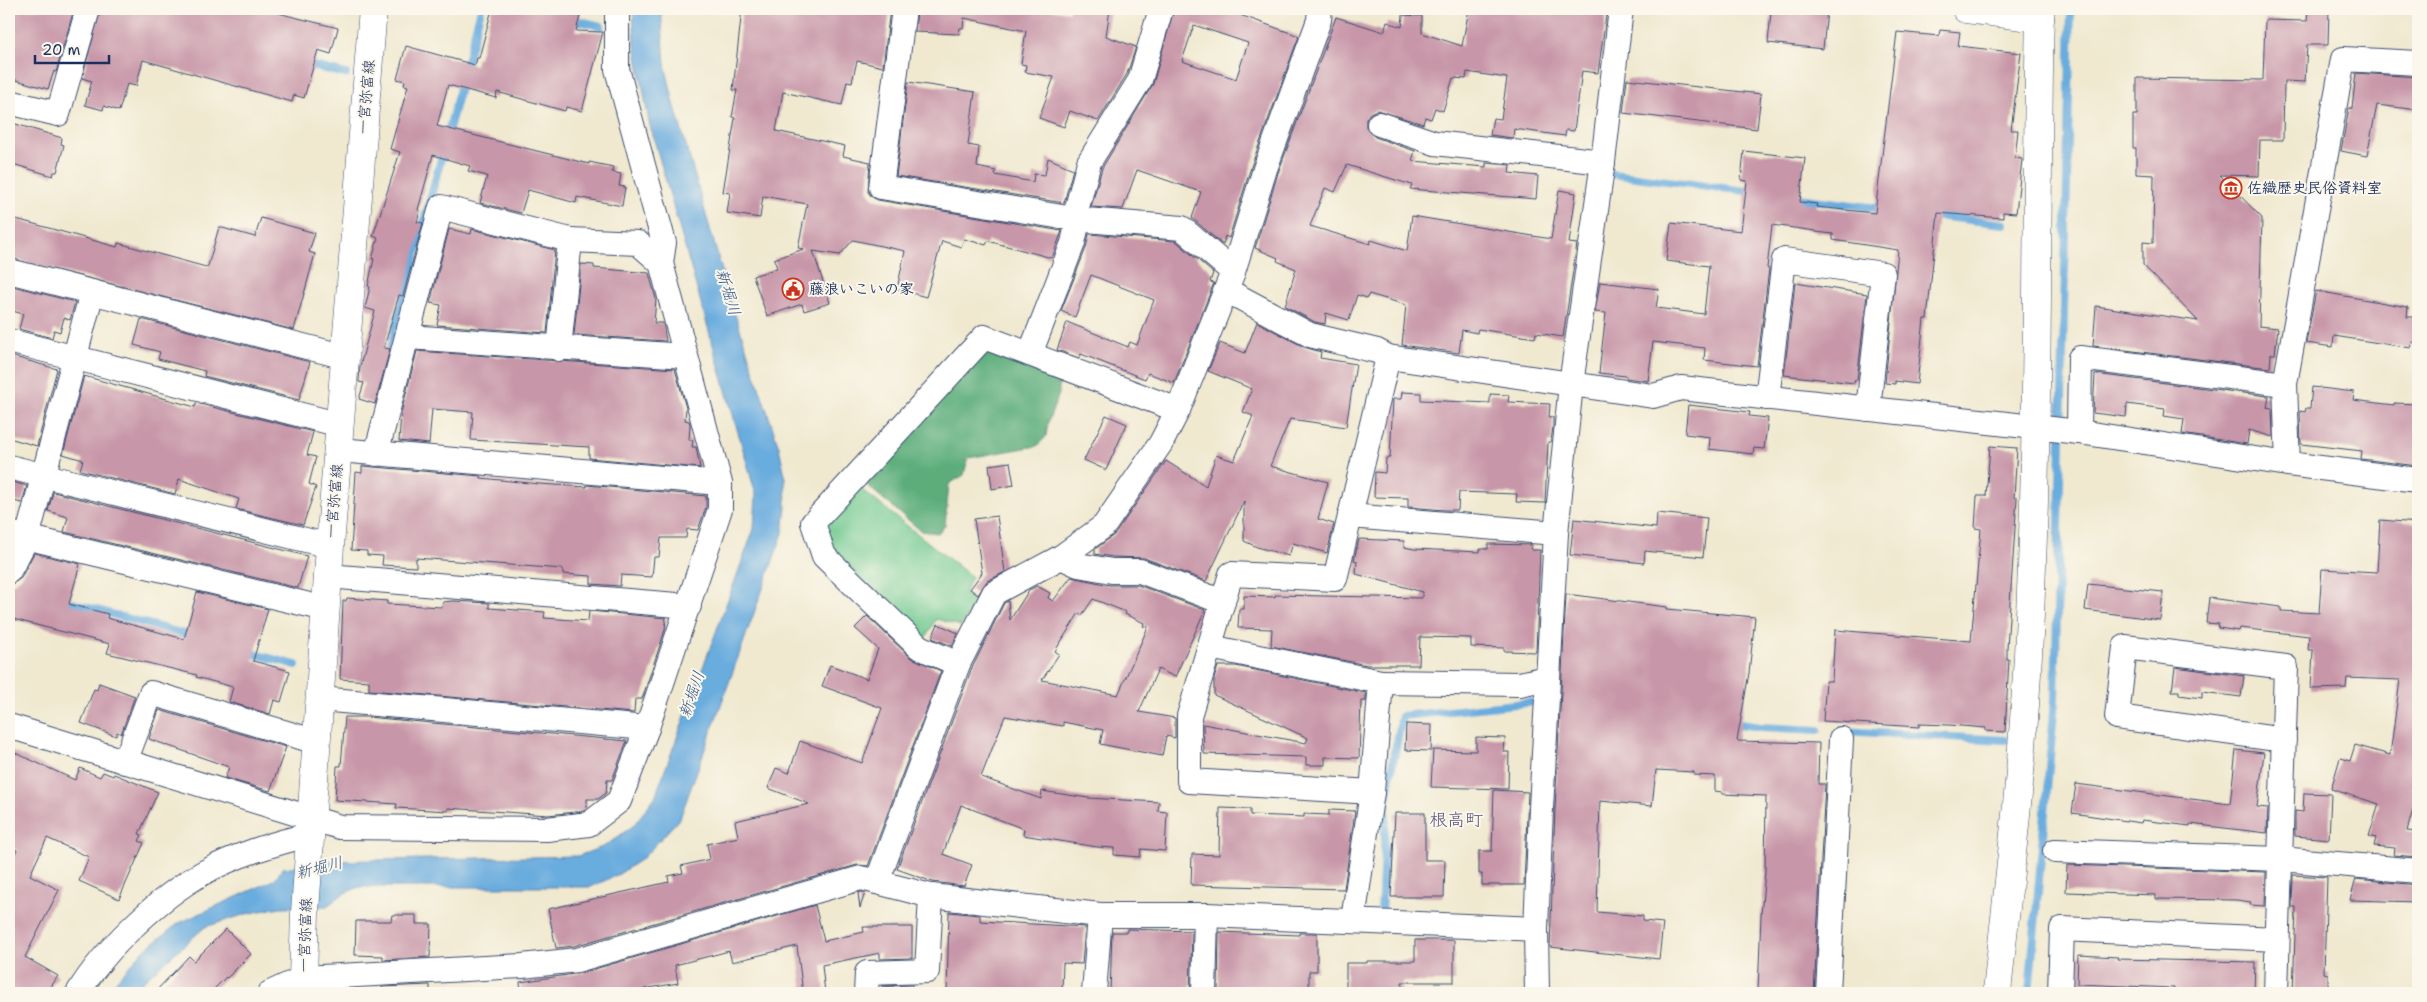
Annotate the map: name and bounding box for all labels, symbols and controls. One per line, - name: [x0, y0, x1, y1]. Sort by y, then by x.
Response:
- scale bar: [35, 32, 109, 64]
- text: 20 m: [42, 40, 81, 60]
- street label: 一宮弥富線: [353, 59, 379, 135]
- museum icon: 佐織歴史民俗資料室: [2219, 176, 2243, 200]
- place label: 佐織歴史民俗資料室: [2247, 178, 2382, 198]
- water label: 新堀川: [711, 266, 746, 318]
- public building icon: 藤浪いこいの家: [781, 277, 805, 301]
- place label: 藤浪いこいの家: [809, 279, 914, 299]
- street label: 一宮弥富線: [321, 463, 347, 539]
- water label: 新堀川: [674, 668, 709, 720]
- district label: 根高町: [1429, 808, 1483, 832]
- water label: 新堀川: [293, 851, 345, 883]
- street label: 一宮弥富線: [294, 897, 316, 973]

